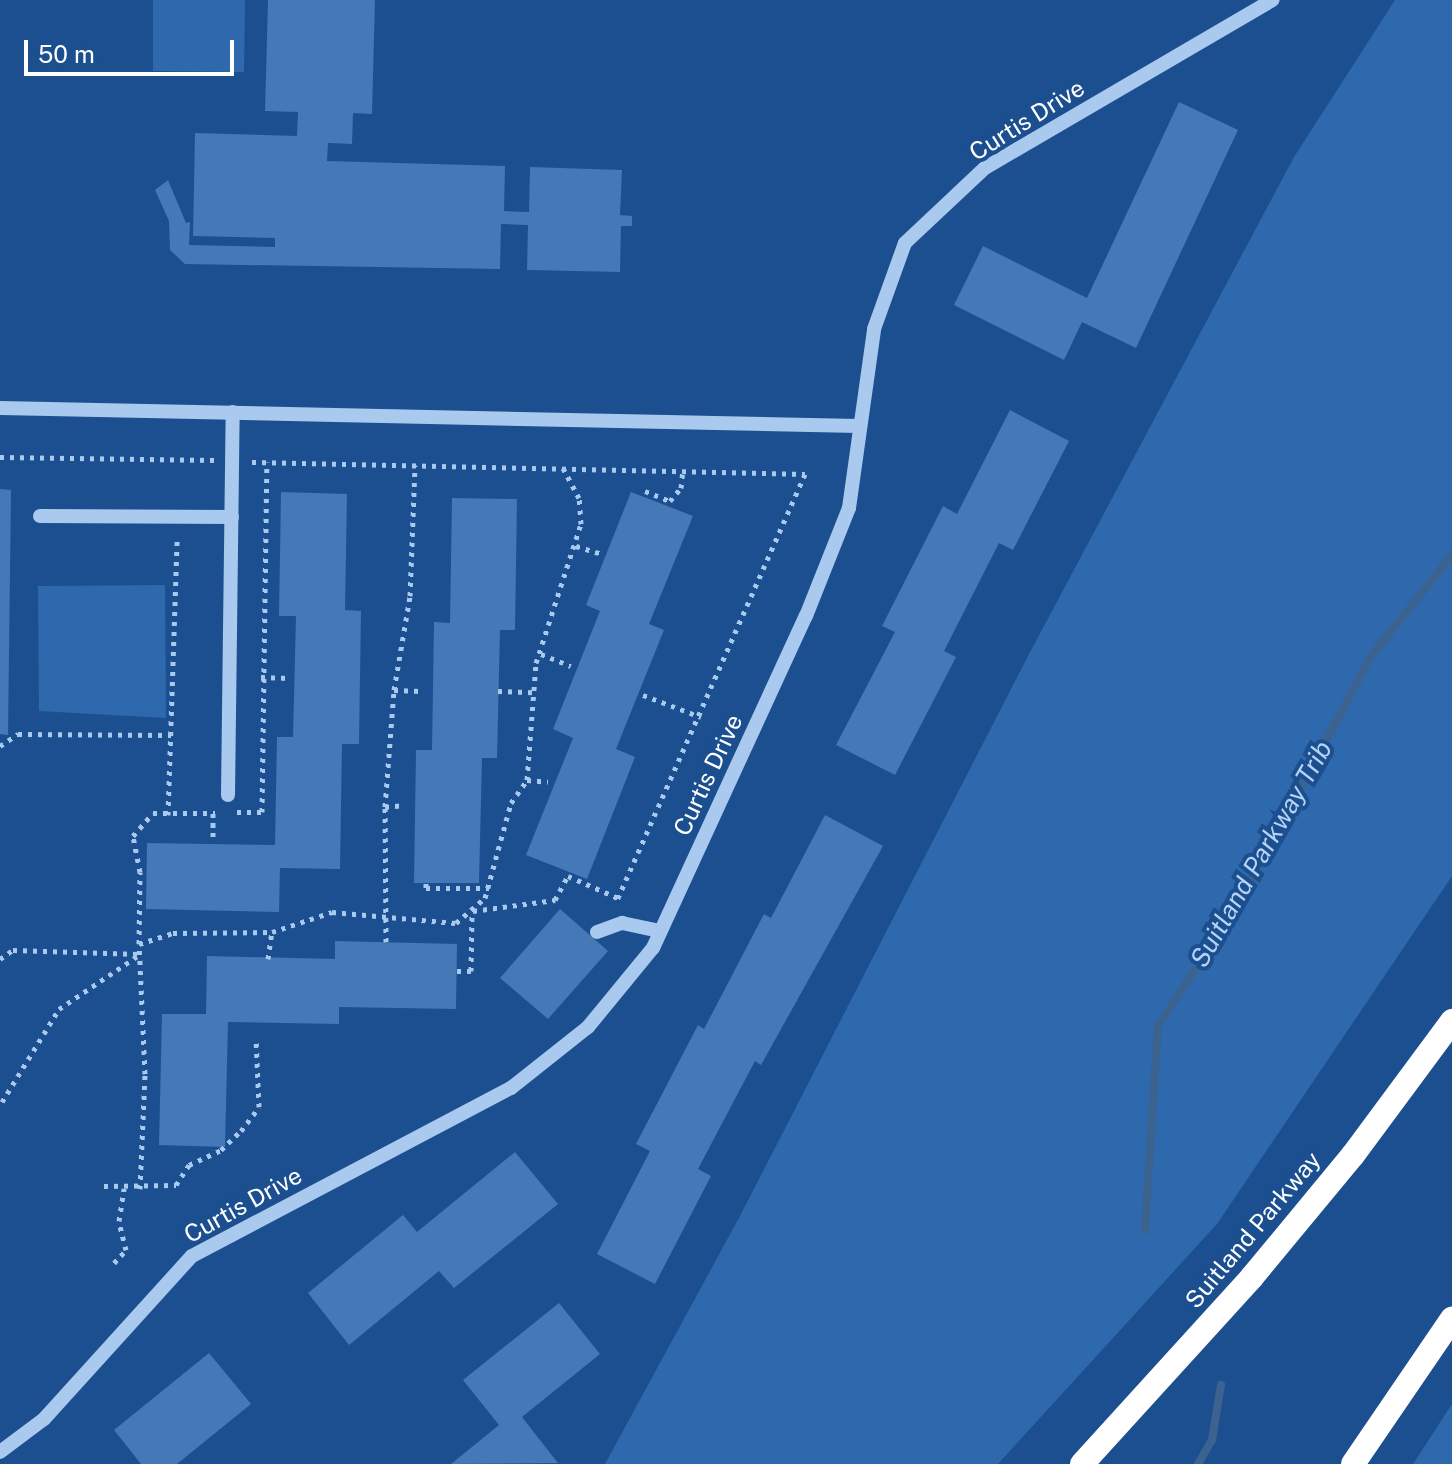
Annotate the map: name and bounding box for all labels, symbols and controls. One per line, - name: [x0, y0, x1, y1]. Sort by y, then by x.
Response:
- scale bar: [28, 24, 238, 74]
- text: 50 m: [38, 40, 95, 68]
- street label: Curtis Drive: [964, 73, 1090, 167]
- street label: Curtis Drive: [667, 710, 749, 840]
- water label: Suitland Parkway Trib: [1183, 735, 1339, 973]
- street label: Suitland Parkway: [1179, 1146, 1327, 1314]
- street label: Curtis Drive: [179, 1161, 307, 1249]

